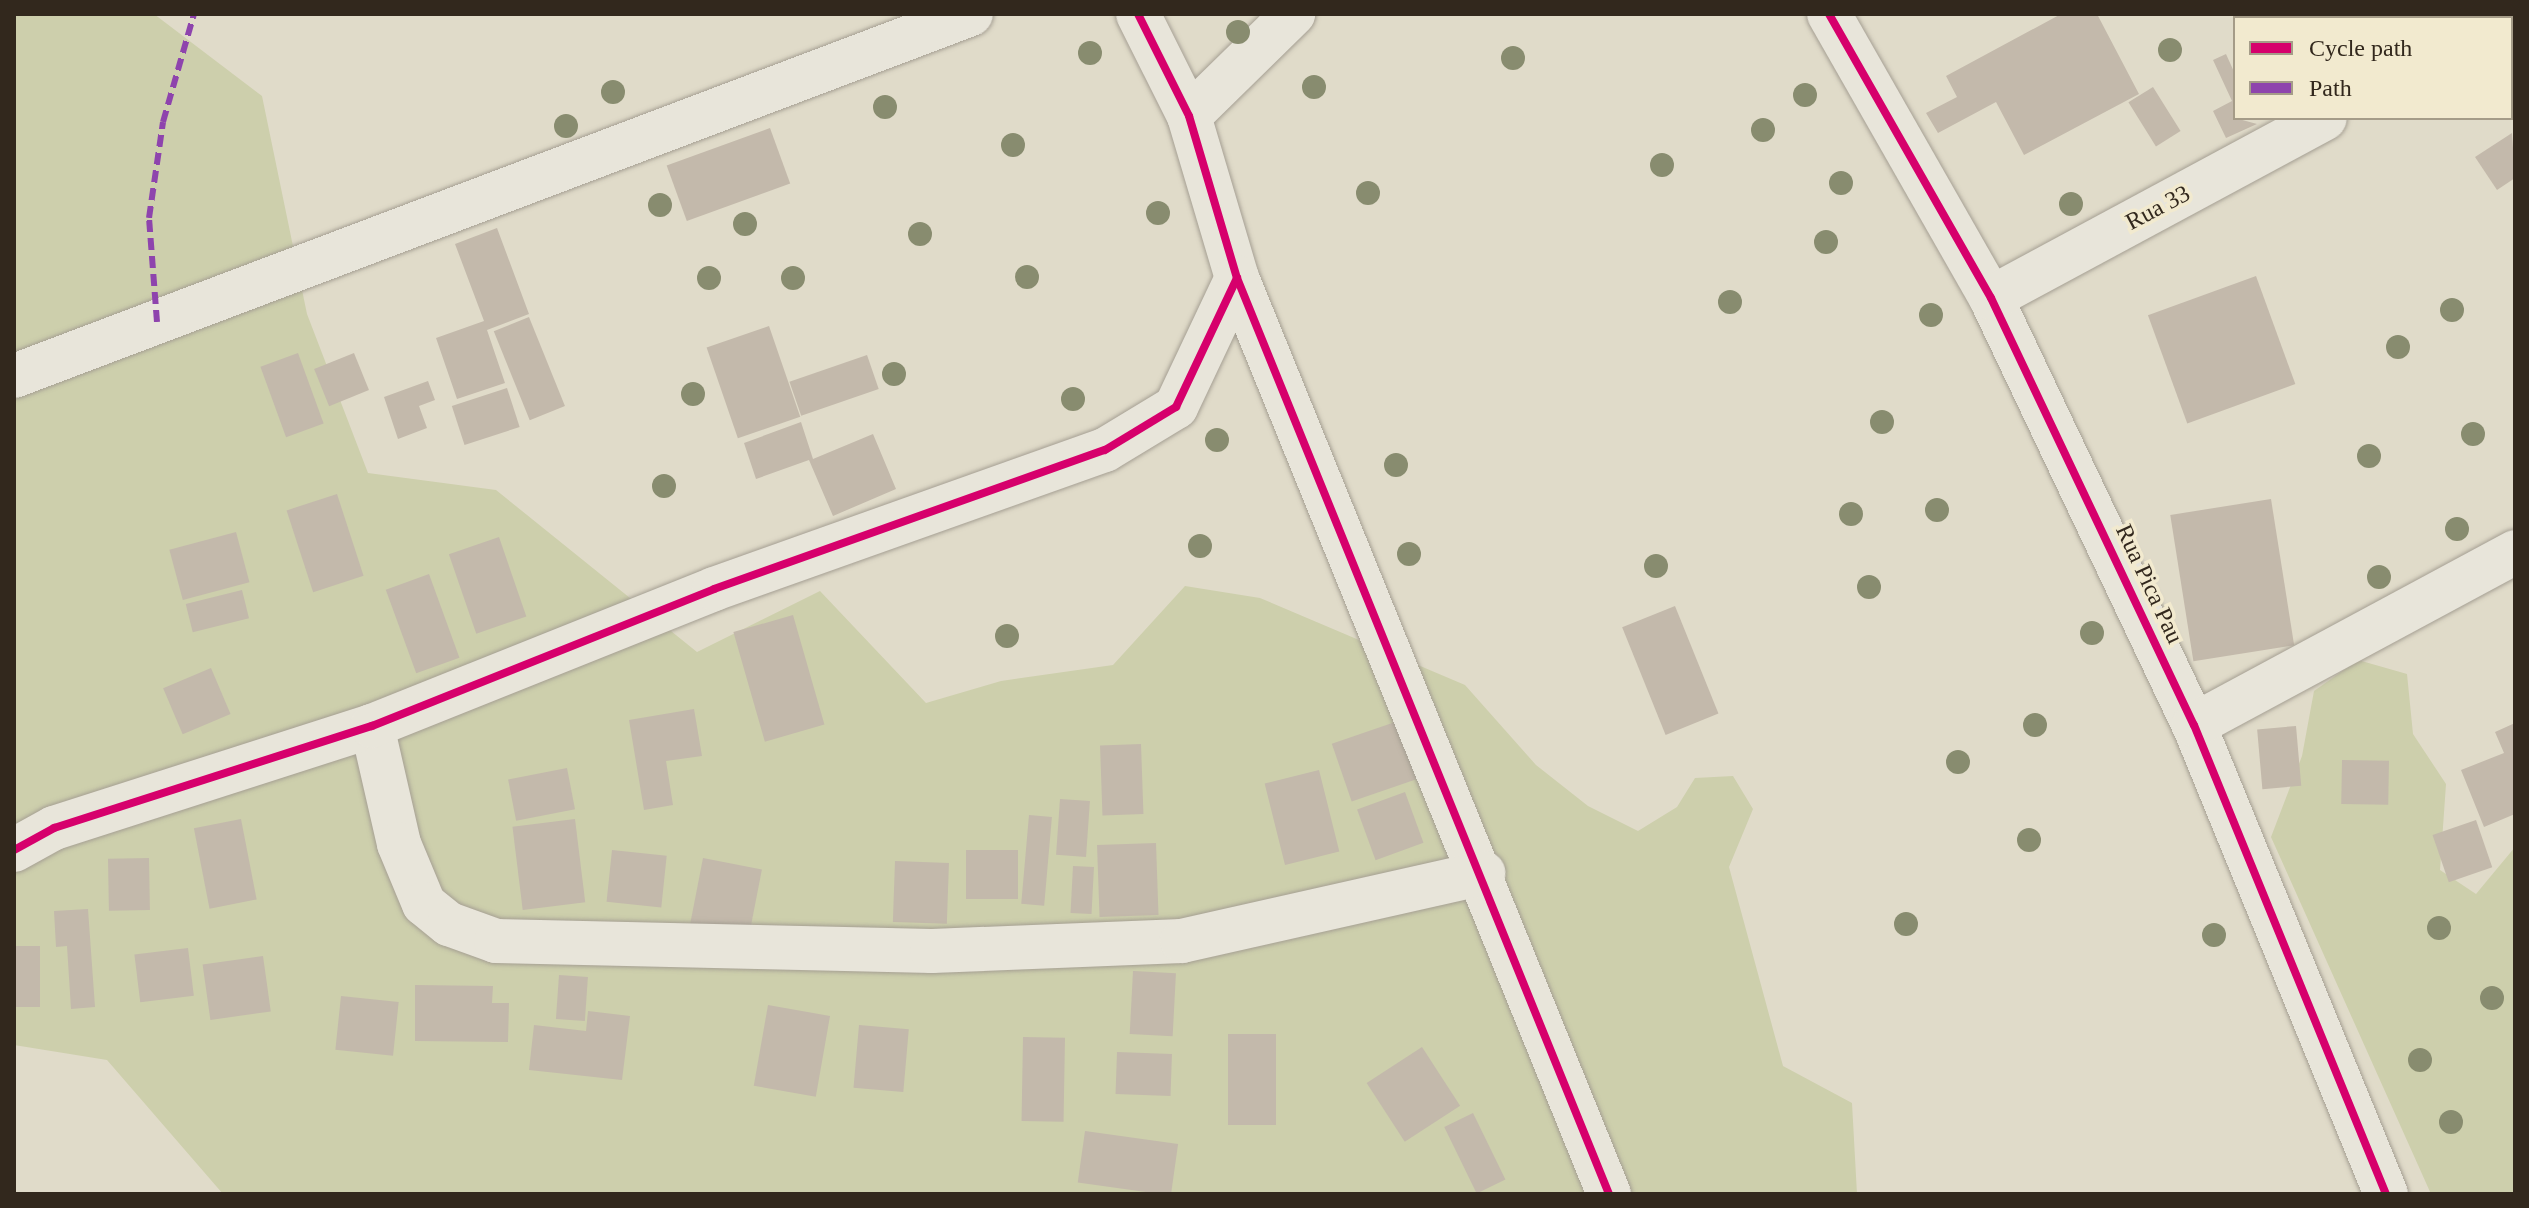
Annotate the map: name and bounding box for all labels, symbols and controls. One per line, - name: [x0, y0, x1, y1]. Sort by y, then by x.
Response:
- legend: [2233, 16, 2513, 120]
- text: Cycle path: [2309, 35, 2412, 61]
- text: Path: [2309, 75, 2352, 101]
- street label: Rua 33: [2121, 179, 2195, 237]
- street label: Rua Pica Pau: [2109, 520, 2189, 648]

